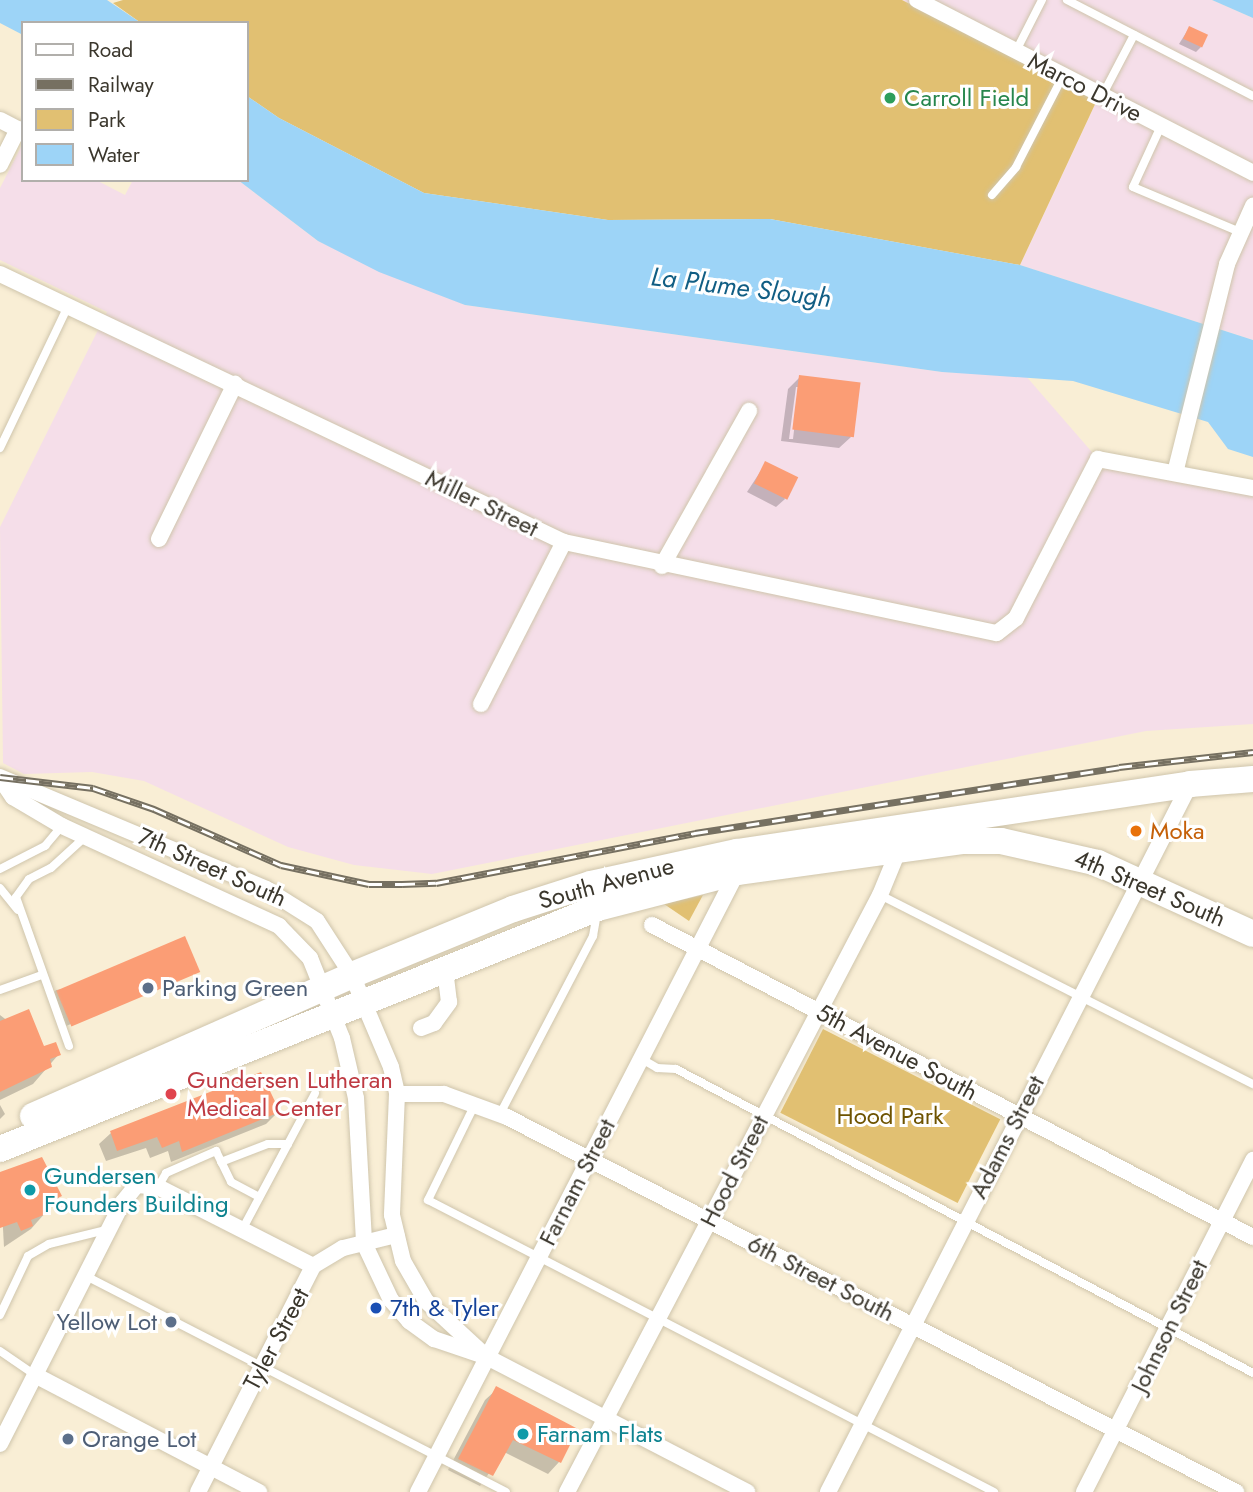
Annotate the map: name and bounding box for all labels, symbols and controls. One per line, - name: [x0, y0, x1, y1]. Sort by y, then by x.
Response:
- legend: [21, 21, 248, 182]
- text: Road: [88, 35, 133, 65]
- street label: Marco Drive: [1023, 46, 1147, 128]
- text: Railway: [88, 70, 154, 100]
- place label: Carroll Field: [904, 84, 1029, 112]
- marker: Carroll Field: [882, 90, 898, 106]
- text: Park: [88, 105, 125, 135]
- text: Water: [88, 140, 140, 170]
- water label: La Plume Slough: [649, 261, 833, 315]
- street label: Miller Street: [421, 463, 543, 543]
- place label: Moka: [1150, 817, 1205, 845]
- street label: 7th Street South: [133, 821, 291, 913]
- marker: Moka: [1128, 823, 1144, 839]
- street label: 4th Street South: [1070, 843, 1230, 933]
- street label: South Avenue: [535, 851, 677, 915]
- place label: Parking Green: [162, 974, 308, 1002]
- marker: Parking Green: [140, 980, 156, 996]
- street label: 5th Avenue South: [812, 997, 982, 1107]
- place label: Gundersen Lutheran Medical Center: [187, 1066, 393, 1122]
- street label: Adams Street: [964, 1071, 1050, 1203]
- marker: Gundersen Lutheran Medical Center: [161, 1084, 181, 1104]
- park label: Hood Park: [836, 1102, 944, 1130]
- street label: Hood Street: [694, 1110, 774, 1232]
- street label: Farnam Street: [533, 1114, 621, 1250]
- place label: Gundersen Founders Building: [44, 1162, 229, 1218]
- marker: Gundersen Founders Building: [22, 1182, 38, 1198]
- street label: 6th Street South: [743, 1229, 899, 1327]
- street label: Johnson Street: [1125, 1255, 1213, 1397]
- street label: Tyler Street: [237, 1283, 315, 1395]
- place label: 7th & Tyler: [390, 1294, 499, 1322]
- marker: 7th & Tyler: [368, 1300, 384, 1316]
- place label: Yellow Lot: [57, 1308, 157, 1336]
- marker: Yellow Lot: [163, 1314, 179, 1330]
- place label: Farnam Flats: [537, 1420, 663, 1448]
- place label: Orange Lot: [82, 1425, 196, 1453]
- marker: Farnam Flats: [515, 1426, 531, 1442]
- marker: Orange Lot: [60, 1431, 76, 1447]

